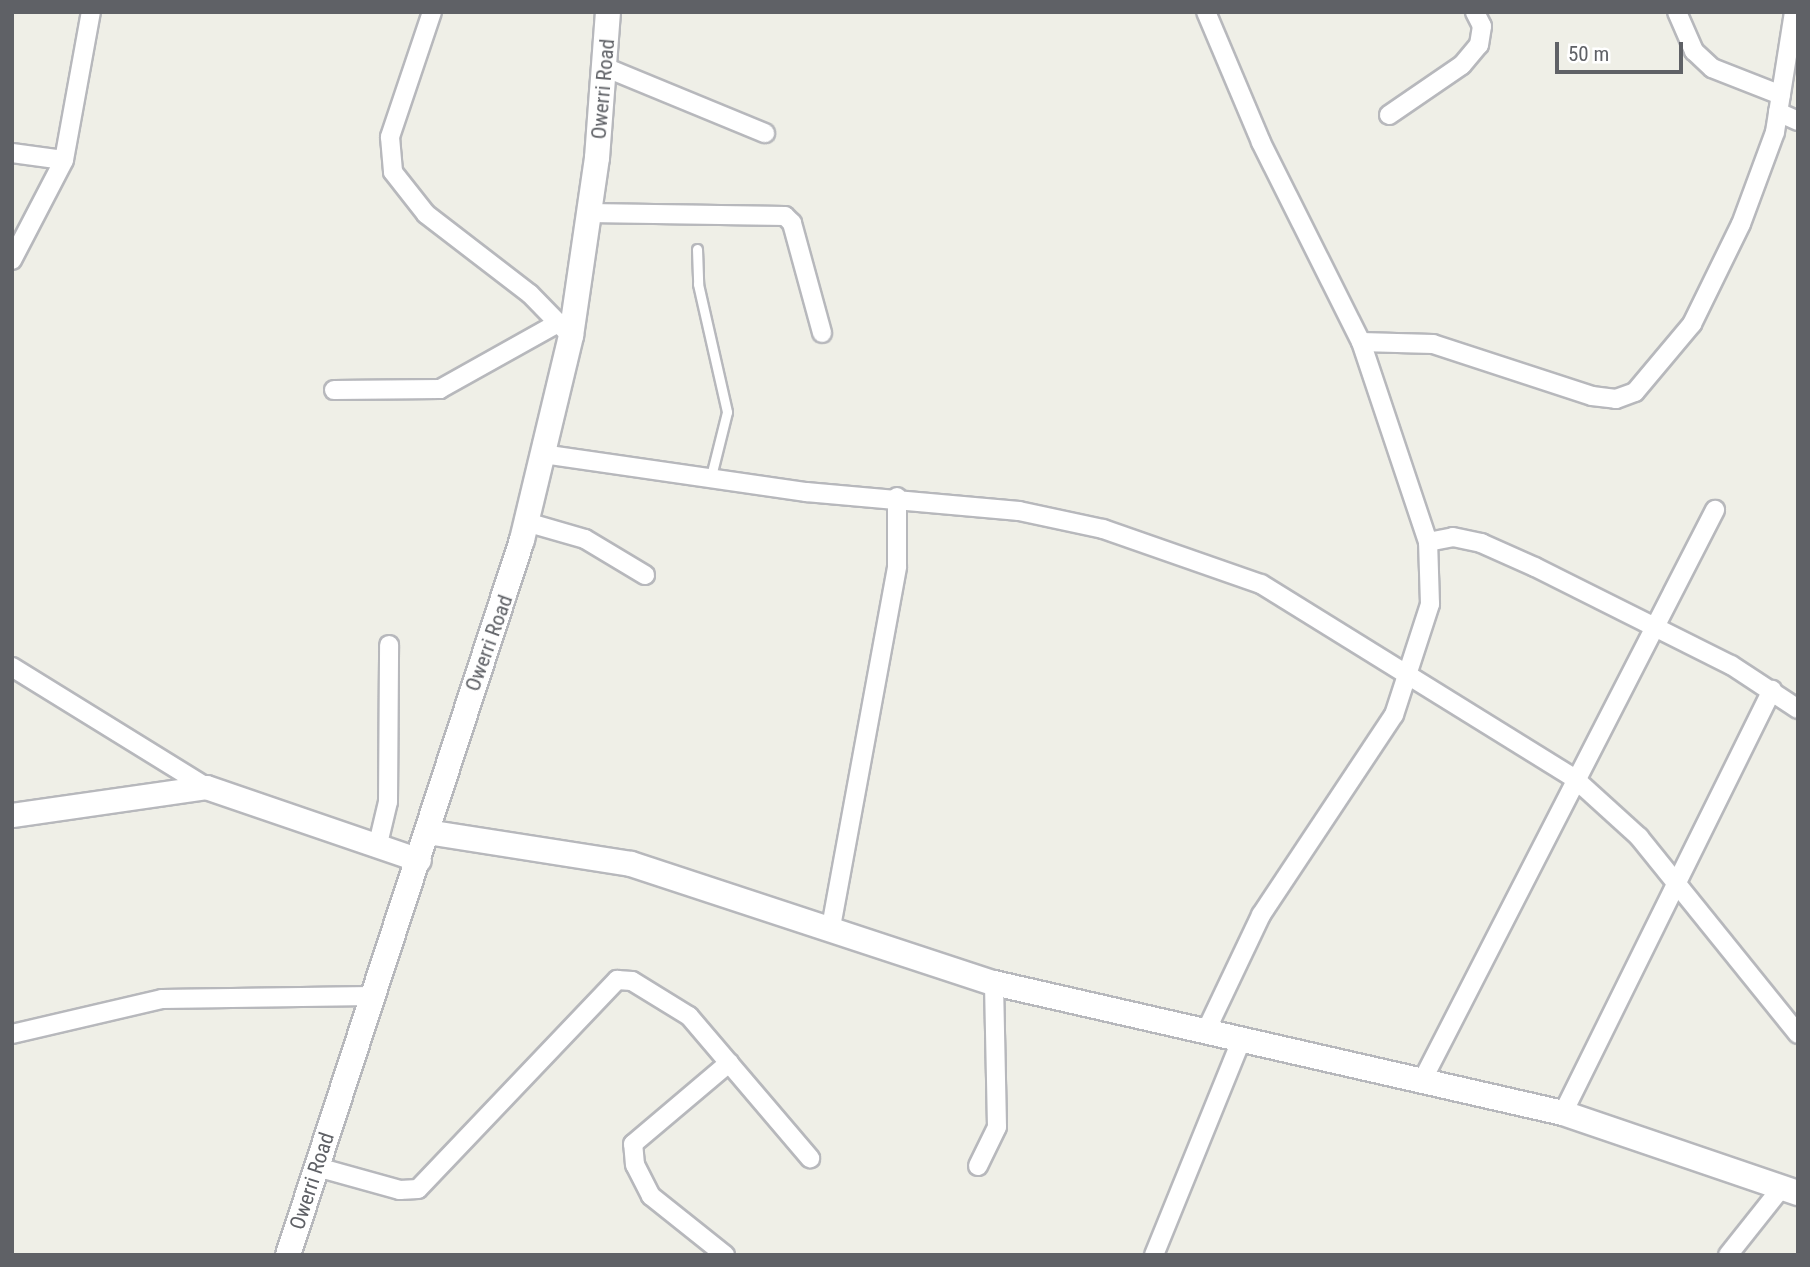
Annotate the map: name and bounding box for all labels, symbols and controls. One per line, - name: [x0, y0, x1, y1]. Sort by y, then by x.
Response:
- scale bar: [1558, 28, 1686, 72]
- street label: Owerri Road: [586, 38, 620, 140]
- text: 50 m: [1568, 42, 1609, 66]
- street label: Owerri Road: [460, 591, 518, 695]
- street label: Owerri Road: [284, 1129, 340, 1233]

